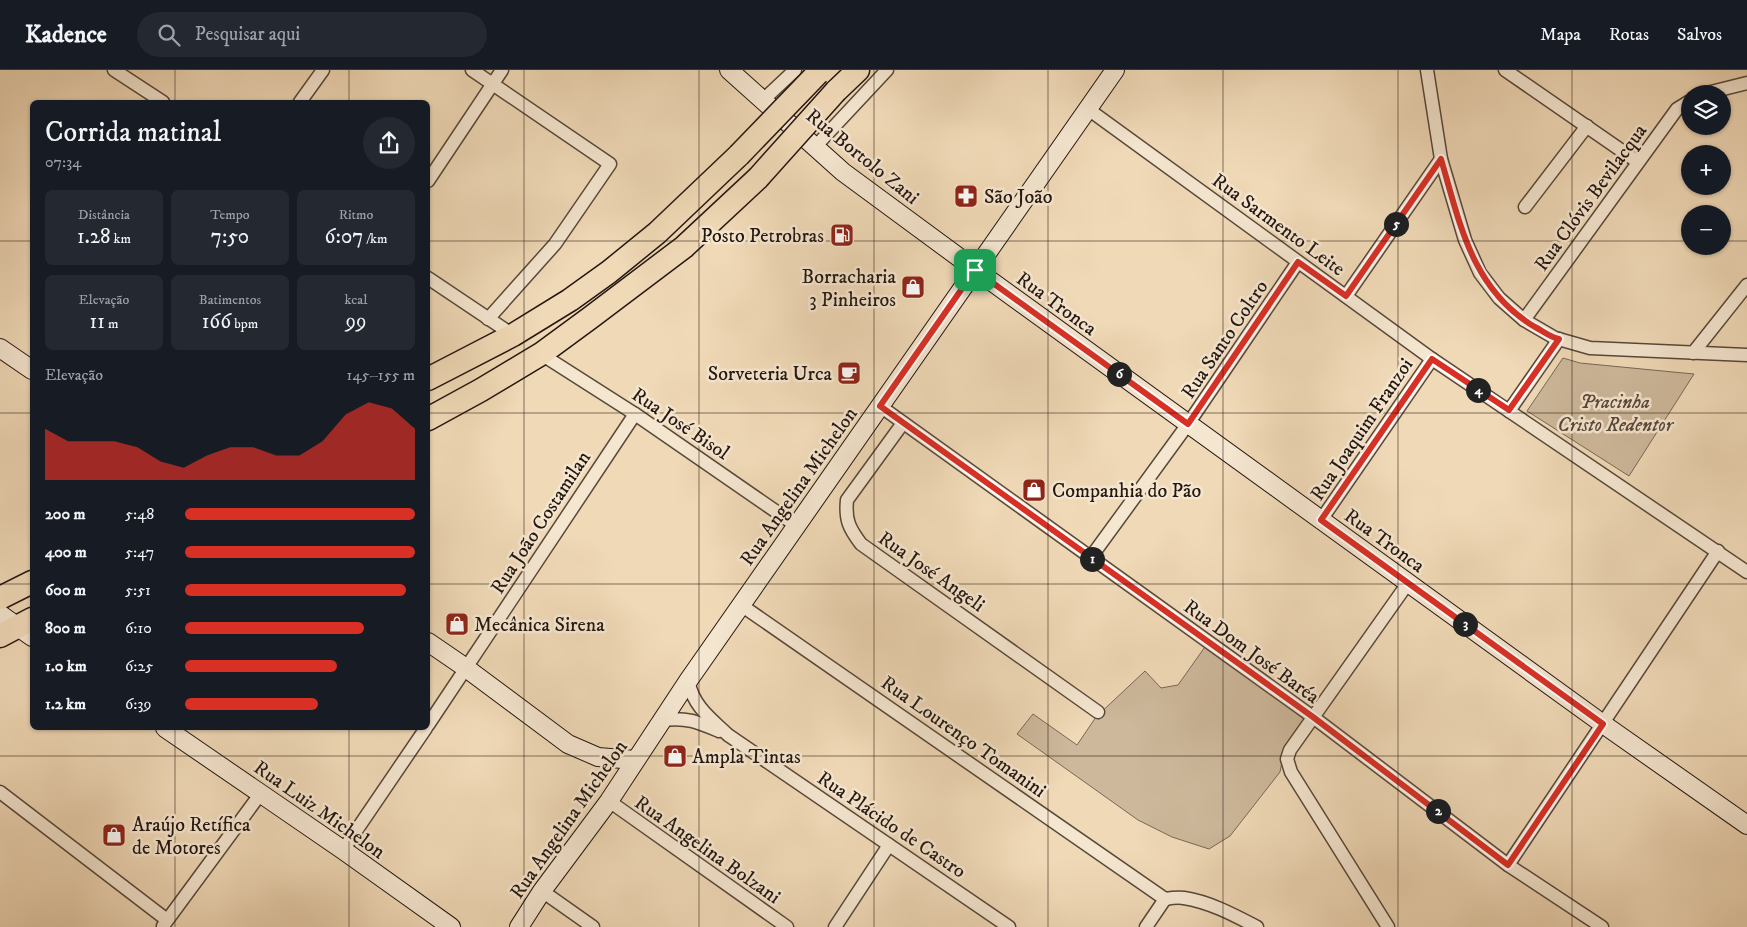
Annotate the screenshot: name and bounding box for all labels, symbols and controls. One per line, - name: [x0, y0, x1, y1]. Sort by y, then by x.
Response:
- search box: [137, 12, 487, 57]
- text: Kadence: [25, 20, 107, 50]
- icon: search: [155, 21, 183, 49]
- text: Pesquisar aqui: [195, 23, 300, 46]
- text: Mapa: [1540, 24, 1581, 46]
- text: Rotas: [1609, 24, 1649, 46]
- text: Salvos: [1677, 24, 1722, 46]
- map controls: [1681, 85, 1731, 255]
- button: layers: [1681, 85, 1731, 135]
- street label: Rua Bortolo Zani: [800, 104, 924, 210]
- text: Corrida matinal: [45, 115, 221, 150]
- button: share: [363, 117, 415, 169]
- street label: Rua Clóvis Bevilacqua: [1529, 119, 1653, 276]
- button: +: [1681, 145, 1731, 195]
- text: 07:34: [45, 152, 81, 172]
- street label: Rua Sarmento Leite: [1207, 168, 1350, 282]
- pharmacy icon: São João: [953, 183, 979, 209]
- place label: São João: [984, 185, 1053, 210]
- button: −: [1681, 205, 1731, 255]
- text: Distância: [78, 206, 130, 224]
- text: Tempo: [210, 206, 250, 224]
- text: Ritmo: [339, 206, 373, 224]
- pin: 5: [1384, 212, 1408, 236]
- text: 5: [1393, 215, 1400, 233]
- fuel station icon: Posto Petrobras: [829, 222, 855, 248]
- text: 1.28: [77, 224, 111, 250]
- text: 7:50: [211, 224, 249, 250]
- text: 6:07: [324, 224, 363, 250]
- place label: Posto Petrobras: [701, 224, 824, 249]
- text: km: [111, 230, 131, 248]
- text: /km: [363, 230, 388, 248]
- pin: [954, 249, 996, 291]
- icon: arrive: [961, 256, 989, 284]
- place label: Borracharia 3 Pinheiros: [802, 265, 896, 313]
- street label: Rua Tronca: [1011, 267, 1102, 342]
- shop icon: Borracharia 3 Pinheiros: [900, 274, 926, 300]
- street label: Rua Santo Coltro: [1176, 276, 1274, 404]
- text: Elevação: [79, 291, 129, 309]
- text: Batimentos: [199, 291, 261, 309]
- text: kcal: [345, 291, 367, 309]
- text: 11: [90, 309, 105, 335]
- text: 166: [202, 309, 231, 335]
- text: 99: [346, 309, 366, 335]
- text: m: [105, 315, 118, 333]
- text: bpm: [231, 315, 258, 333]
- street label: Rua Joaquim Franzoi: [1305, 354, 1419, 506]
- cafe icon: Sorveteria Urca: [836, 360, 862, 386]
- place label: Sorveteria Urca: [708, 362, 832, 387]
- pin: 6: [1106, 362, 1132, 386]
- text: Elevação: [45, 365, 103, 385]
- text: 145–155 m: [347, 365, 415, 385]
- text: 6: [1116, 365, 1123, 383]
- pin: 4: [1466, 378, 1490, 402]
- text: 4: [1474, 381, 1483, 399]
- street label: Rua José Bisol: [627, 382, 734, 466]
- park label: Pracinha Cristo Redentor: [1557, 390, 1675, 438]
- street label: Rua Angelina Michelon: [735, 402, 864, 571]
- street label: Rua João Costamilan: [486, 446, 597, 599]
- shop icon: Companhia do Pão: [1021, 477, 1047, 503]
- place label: Companhia do Pão: [1052, 479, 1201, 504]
- text: 200 m: [45, 504, 86, 524]
- text: 5:48: [125, 504, 154, 524]
- street label: Rua Tronca: [1339, 504, 1430, 579]
- street label: Rua José Angeli: [873, 526, 989, 618]
- text: 400 m: [45, 542, 87, 562]
- text: 5:47: [125, 542, 154, 562]
- pin: 1: [1080, 546, 1104, 572]
- text: 1: [1090, 550, 1095, 568]
- text: 600 m: [45, 580, 86, 600]
- text: 5:51: [125, 580, 151, 600]
- street label: Rua Dom José Baréa: [1178, 595, 1324, 710]
- shop icon: Mecânica Sirena: [444, 611, 470, 637]
- pin: 3: [1452, 612, 1478, 636]
- place label: Mecânica Sirena: [474, 613, 605, 638]
- text: 3: [1463, 615, 1468, 633]
- text: 800 m: [45, 618, 86, 638]
- text: 6:10: [125, 618, 152, 638]
- text: 1.0 km: [45, 656, 87, 676]
- text: 6:25: [125, 656, 153, 676]
- street label: Rua Lourenço Tomanini: [876, 671, 1050, 804]
- text: 1.2 km: [45, 694, 86, 714]
- text: 6:39: [125, 694, 151, 714]
- street label: Rua Angelina Michelon: [505, 735, 634, 904]
- shop icon: Ampla Tintas: [662, 743, 688, 769]
- place label: Ampla Tintas: [692, 745, 801, 770]
- street label: Rua Luiz Michelon: [249, 756, 390, 865]
- street label: Rua Plácido de Castro: [812, 766, 970, 884]
- street label: Rua Angelina Bolzani: [629, 791, 785, 910]
- pin: 2: [1426, 798, 1450, 824]
- text: 2: [1435, 802, 1442, 820]
- place label: Araújo Retífica de Motores: [132, 813, 251, 861]
- shop icon: Araújo Retífica de Motores: [101, 822, 127, 848]

